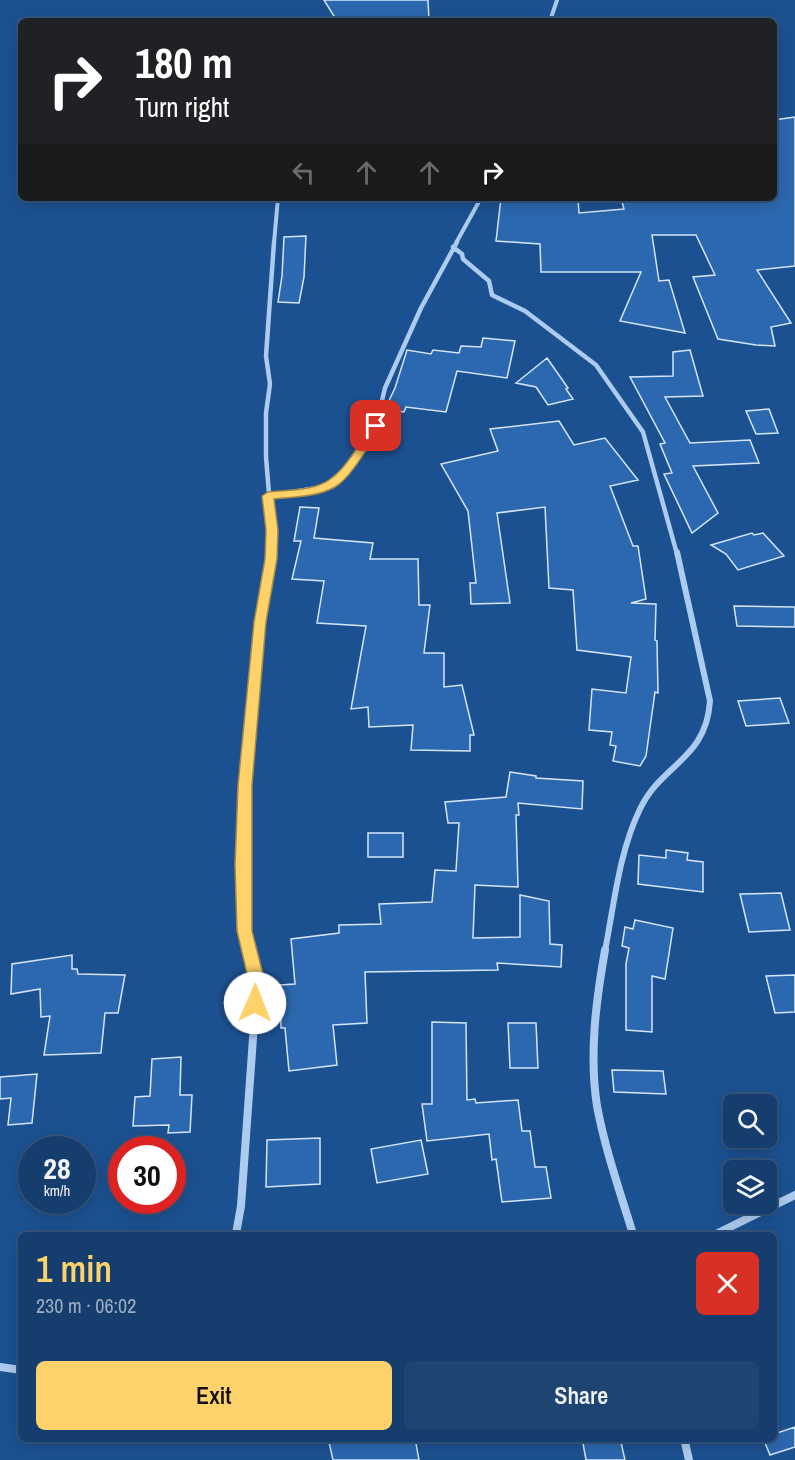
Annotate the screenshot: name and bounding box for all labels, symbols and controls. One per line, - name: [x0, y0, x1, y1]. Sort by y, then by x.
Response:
- text: 180 m: [135, 35, 233, 91]
- icon: right: [36, 42, 114, 120]
- text: Turn right: [135, 89, 229, 125]
- icon: left: [287, 156, 320, 189]
- icon: ahead: [350, 156, 383, 189]
- icon: ahead: [413, 156, 446, 189]
- icon: right: [476, 156, 509, 189]
- pin: [350, 400, 401, 451]
- icon: arrive: [359, 409, 392, 442]
- position arrow: [223, 971, 287, 1035]
- map controls: [723, 1094, 777, 1214]
- button: search: [723, 1094, 777, 1148]
- speed limit sign: 30: [108, 1136, 186, 1214]
- text: 28: [43, 1148, 71, 1188]
- button: layers: [723, 1160, 777, 1214]
- text: km/h: [44, 1180, 70, 1201]
- text: 1 min: [36, 1245, 112, 1293]
- button: close: [696, 1252, 759, 1315]
- text: 230 m · 06:02: [36, 1292, 136, 1319]
- button: Exit: [36, 1361, 392, 1430]
- button: Share: [404, 1361, 759, 1430]

